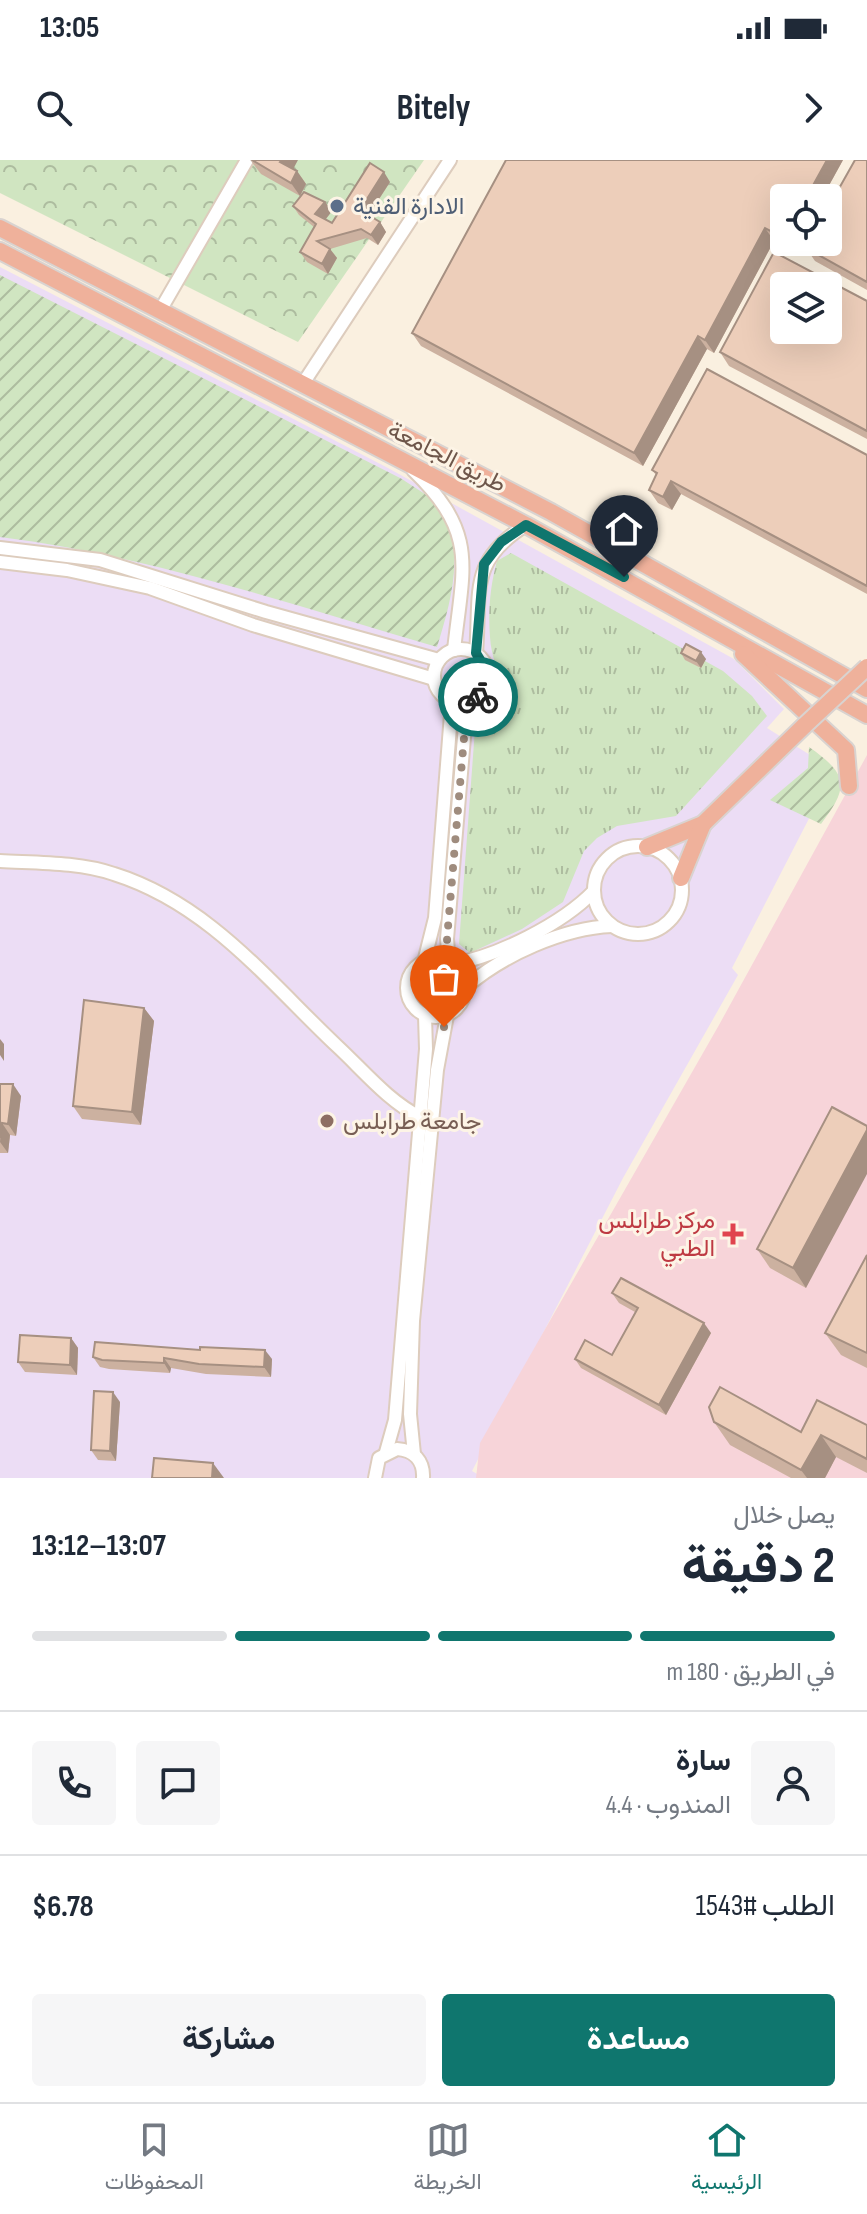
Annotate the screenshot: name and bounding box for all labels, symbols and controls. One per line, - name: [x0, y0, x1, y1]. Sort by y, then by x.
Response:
- text: 13:05: [40, 10, 99, 46]
- icon: search: [32, 86, 76, 130]
- icon: forward: [791, 86, 835, 130]
- text: Bitely: [397, 87, 470, 130]
- map controls: [770, 184, 842, 344]
- button: locate: [770, 184, 842, 256]
- place label: الادارة الفنية: [353, 192, 464, 221]
- marker: الادارة الفنية: [328, 197, 346, 215]
- button: layers: [770, 272, 842, 344]
- street label: طريق الجامعة: [383, 415, 511, 499]
- pin: [590, 495, 658, 577]
- icon: home: [602, 507, 646, 551]
- courier: [438, 657, 518, 737]
- icon: bike: [456, 675, 500, 719]
- pin: [410, 945, 478, 1027]
- icon: bag: [422, 957, 466, 1001]
- place label: جامعة طرابلس: [343, 1107, 481, 1136]
- marker: جامعة طرابلس: [318, 1112, 336, 1130]
- place label: مركز طرابلس الطبي: [598, 1206, 715, 1267]
- marker: مركز طرابلس الطبي: [722, 1223, 744, 1245]
- text: يصل خلال: [733, 1500, 835, 1531]
- text: 13:07–13:12: [32, 1528, 166, 1564]
- text: 2 دقيقة: [681, 1535, 835, 1598]
- text: في الطريق · 180 m: [666, 1657, 835, 1688]
- button: phone: [32, 1741, 116, 1825]
- button: chat: [136, 1741, 220, 1825]
- button: person: [751, 1741, 835, 1825]
- text: سارة: [676, 1743, 731, 1779]
- text: المندوب · 4.4: [606, 1790, 731, 1821]
- text: الطلب #1543: [695, 1888, 835, 1924]
- text: $6.78: [32, 1889, 94, 1925]
- button: مشاركة: [32, 1994, 426, 2086]
- button: مساعدة: [442, 1994, 835, 2086]
- tab: المحفوظات: [105, 2118, 204, 2201]
- tab: الخريطة: [413, 2118, 482, 2201]
- tab: الرئيسية: [691, 2118, 762, 2201]

